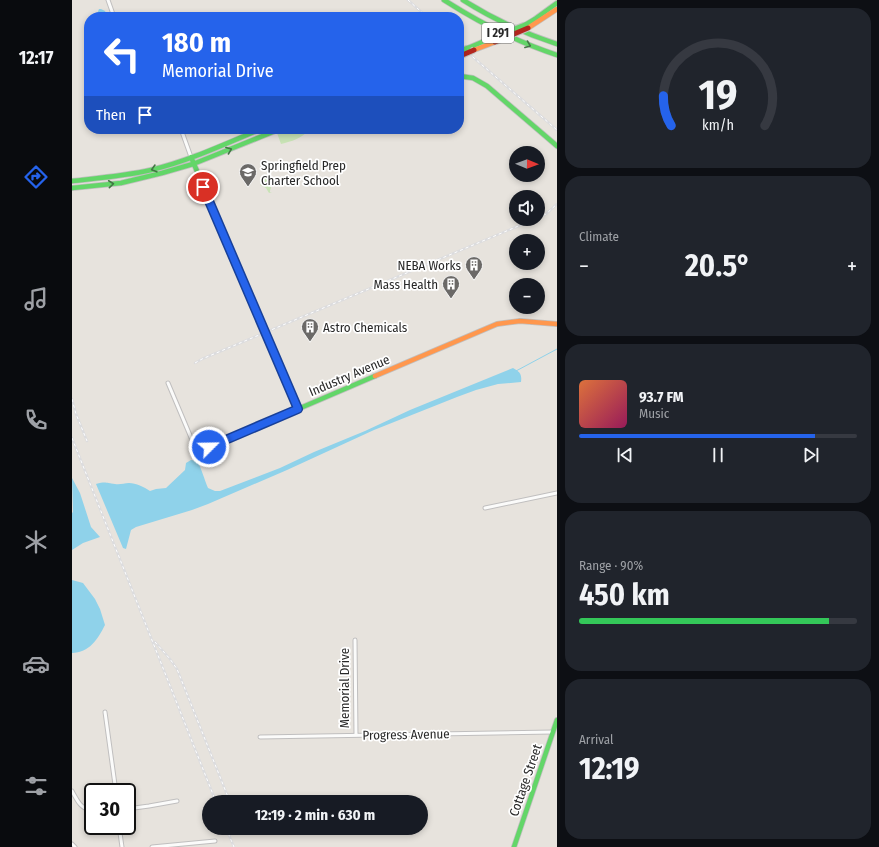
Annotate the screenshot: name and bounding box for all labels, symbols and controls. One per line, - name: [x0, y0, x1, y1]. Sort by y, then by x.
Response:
- road number: I 291: [482, 23, 514, 43]
- text: 180 m: [162, 26, 231, 59]
- icon: left: [96, 28, 148, 80]
- one-way arrow: [524, 41, 531, 49]
- text: 12:17: [19, 47, 53, 69]
- text: Memorial Drive: [162, 60, 274, 82]
- text: 19: [698, 70, 738, 120]
- icon: arrive: [134, 104, 156, 126]
- text: Then: [96, 106, 126, 124]
- text: km/h: [702, 116, 734, 133]
- one-way arrow: [226, 146, 233, 154]
- north arrow: [509, 146, 545, 182]
- map controls: [509, 146, 545, 314]
- place label: Springfield Prep Charter School: [261, 158, 346, 188]
- school or university icon: Springfield Prep Charter School: [238, 162, 258, 187]
- icon: directions: [22, 163, 50, 191]
- one-way arrow: [150, 164, 157, 172]
- pin: [186, 170, 220, 204]
- icon: arrive: [192, 176, 214, 198]
- one-way arrow: [108, 180, 114, 189]
- button: sound: [509, 190, 545, 226]
- text: Climate: [579, 229, 619, 244]
- button: +: [509, 234, 545, 270]
- text: 20.5°: [685, 248, 751, 284]
- text: −: [579, 253, 589, 280]
- text: +: [847, 253, 857, 280]
- building icon: NEBA Works: [464, 255, 484, 280]
- place label: NEBA Works: [398, 258, 461, 273]
- building icon: Mass Health: [441, 274, 461, 299]
- place label: Mass Health: [373, 277, 438, 292]
- button: −: [509, 278, 545, 314]
- icon: music: [22, 285, 50, 313]
- building icon: Astro Chemicals: [300, 317, 320, 342]
- place label: Astro Chemicals: [323, 320, 408, 335]
- street label: Industry Avenue: [307, 352, 392, 399]
- text: 93.7 FM: [639, 388, 684, 406]
- icon: phone: [22, 406, 50, 434]
- text: Music: [639, 406, 669, 421]
- position arrow: [188, 426, 230, 468]
- icon: previous: [614, 444, 636, 466]
- icon: pause: [707, 444, 729, 466]
- icon: next: [800, 444, 822, 466]
- icon: climate: [22, 528, 50, 556]
- text: Range · 90%: [579, 558, 643, 573]
- text: 450 km: [579, 577, 670, 613]
- street label: Memorial Drive: [337, 648, 352, 728]
- icon: car: [22, 650, 50, 678]
- street label: Progress Avenue: [362, 726, 450, 743]
- text: Arrival: [579, 732, 613, 747]
- street label: Cottage Street: [506, 741, 545, 818]
- text: 12:19: [579, 751, 640, 787]
- icon: filters: [22, 772, 50, 800]
- speed limit sign: 30: [84, 783, 136, 835]
- text: 12:19 · 2 min · 630 m: [255, 806, 375, 824]

